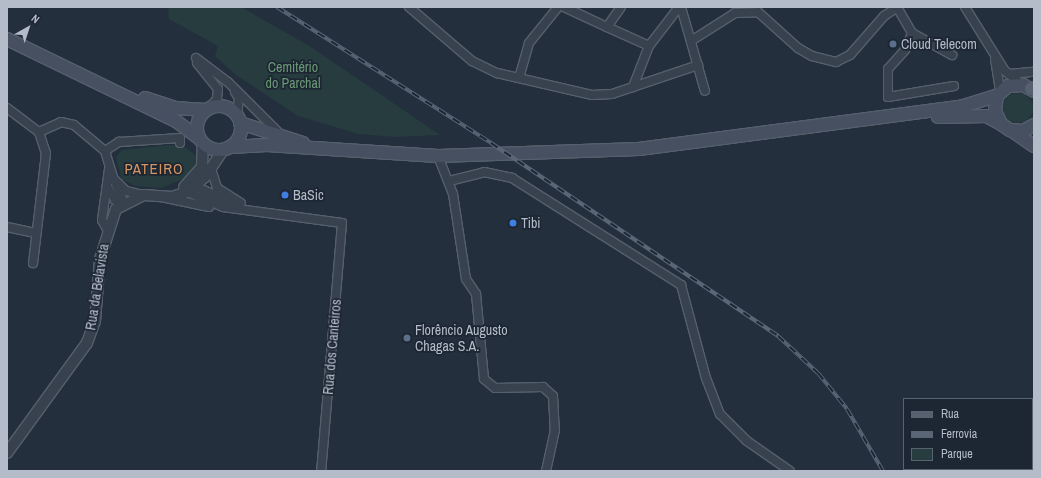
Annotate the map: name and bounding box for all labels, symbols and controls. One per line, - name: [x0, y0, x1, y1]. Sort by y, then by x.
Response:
- north arrow: [8, 8, 48, 48]
- text: N: [29, 11, 42, 26]
- place label: Cloud Telecom: [901, 36, 977, 52]
- marker: Cloud Telecom: [888, 39, 898, 49]
- park label: Cemitério do Parchal: [266, 59, 320, 92]
- district label: PATEIRO: [124, 160, 184, 178]
- place label: BaSic: [293, 187, 324, 203]
- marker: BaSic: [280, 190, 290, 200]
- place label: Tibi: [521, 215, 541, 231]
- marker: Tibi: [508, 218, 518, 228]
- street label: Rua da Belavista: [82, 243, 112, 331]
- street label: Rua dos Canteiros: [319, 299, 345, 395]
- place label: Florêncio Augusto Chagas S.A.: [415, 322, 508, 354]
- marker: Florêncio Augusto Chagas S.A.: [402, 333, 412, 343]
- legend: [903, 398, 1033, 470]
- text: Rua: [941, 406, 959, 422]
- text: Ferrovia: [941, 426, 977, 442]
- text: Parque: [941, 446, 973, 462]

